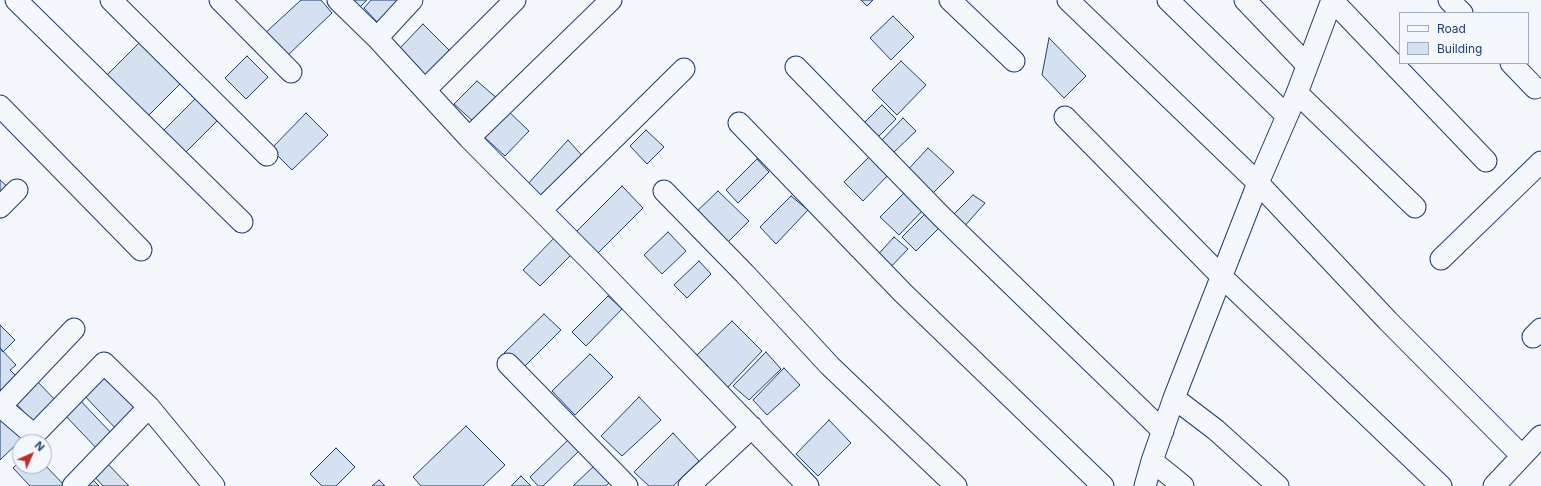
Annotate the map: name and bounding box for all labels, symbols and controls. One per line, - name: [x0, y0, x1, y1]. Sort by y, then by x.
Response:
- legend: [1399, 12, 1529, 64]
- text: Road: [1437, 21, 1466, 36]
- text: Building: [1437, 41, 1482, 56]
- north arrow: [12, 434, 52, 474]
- text: N: [32, 438, 48, 454]

